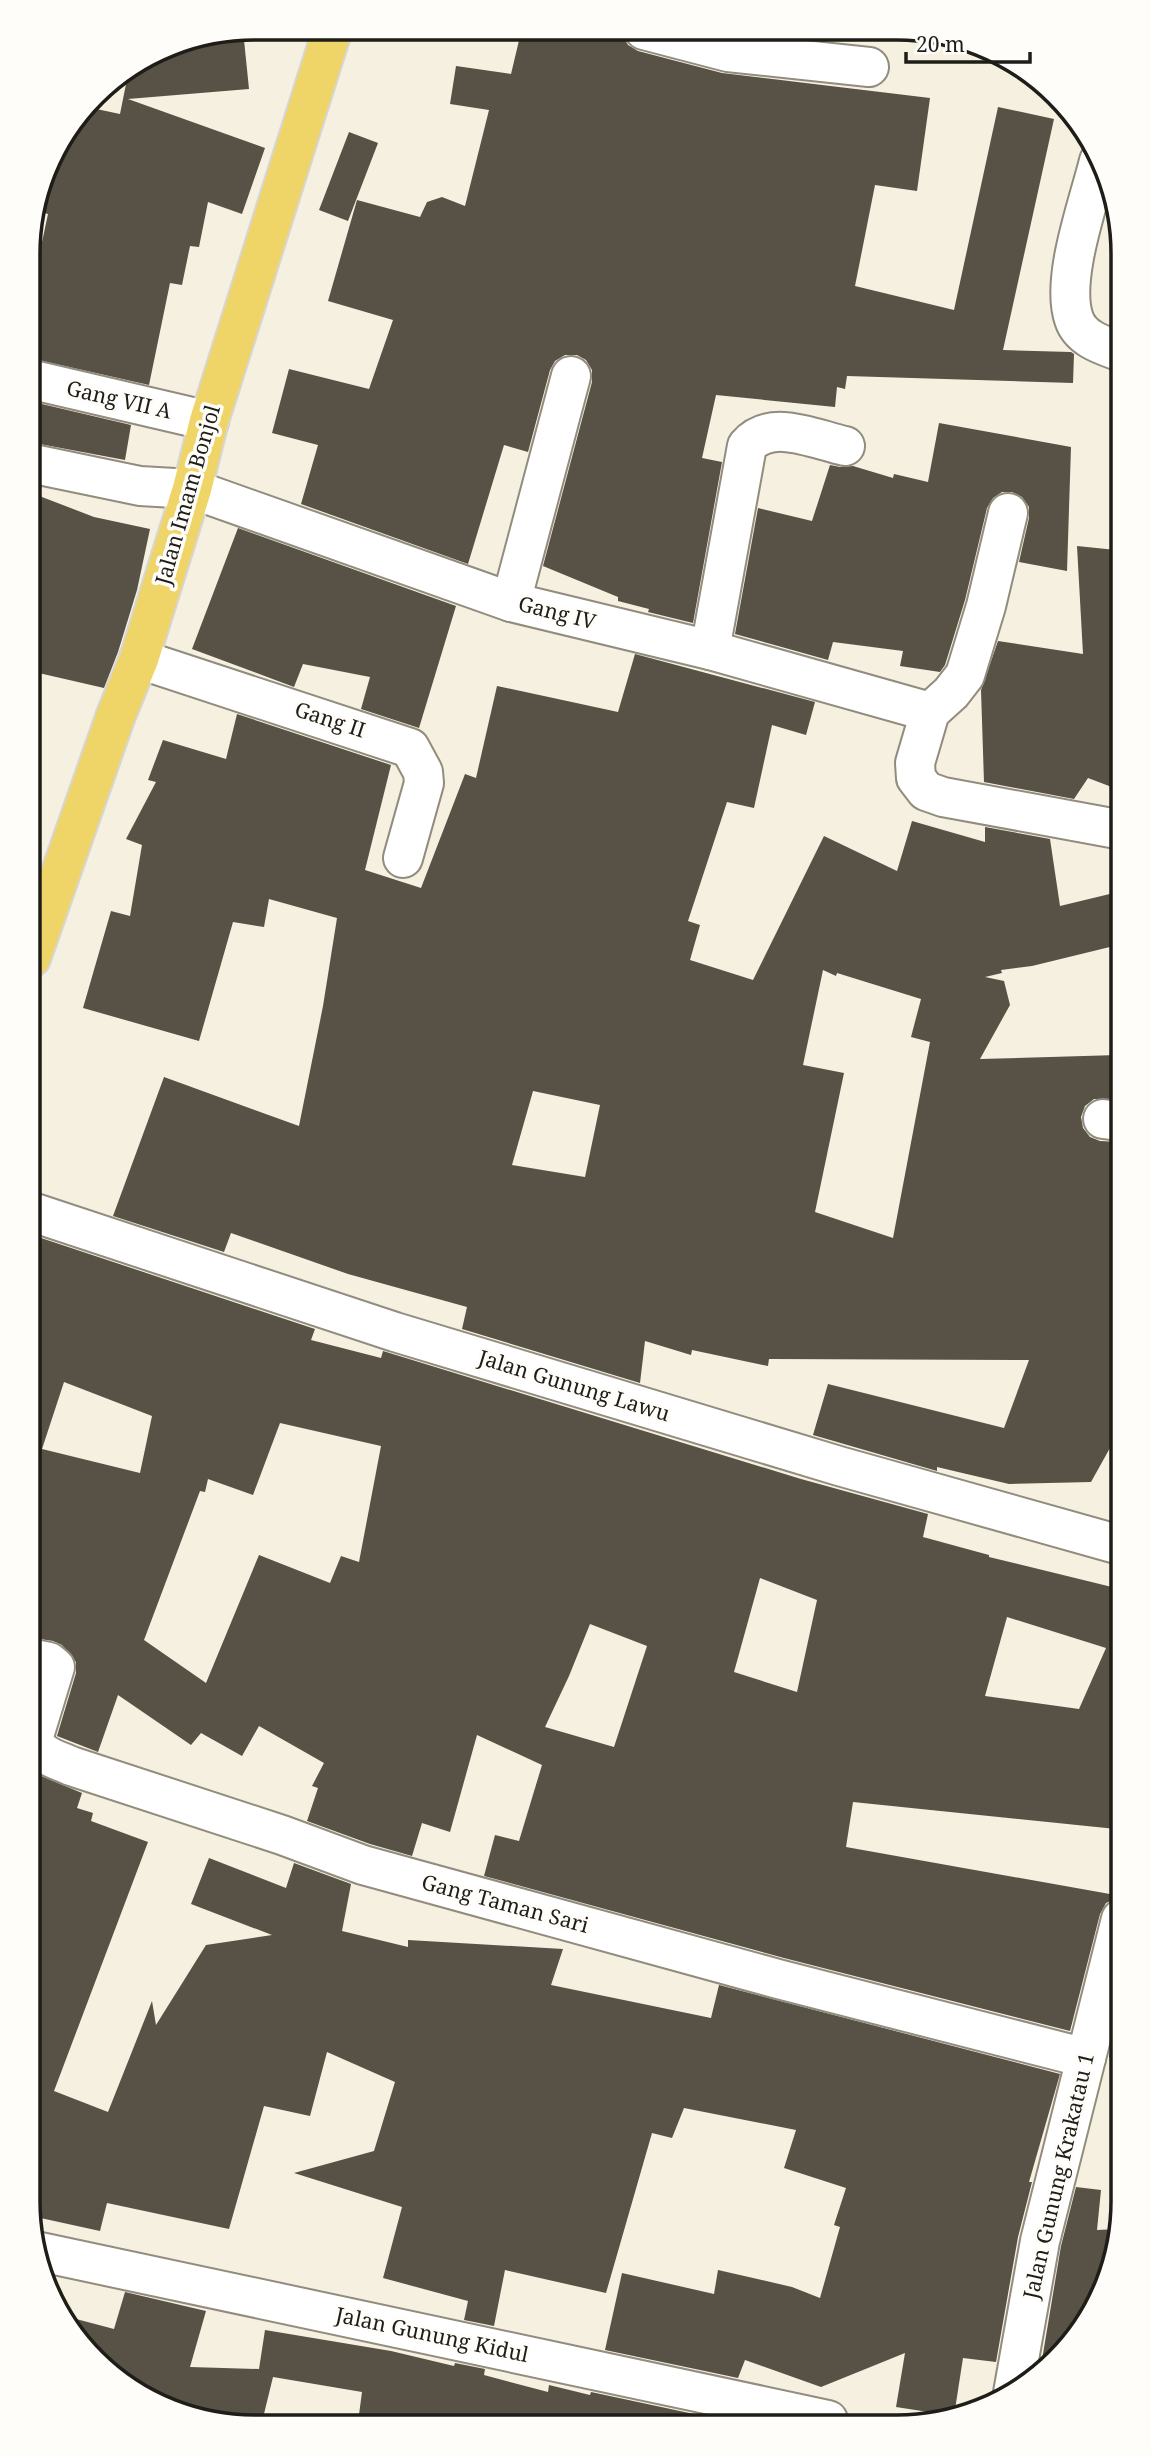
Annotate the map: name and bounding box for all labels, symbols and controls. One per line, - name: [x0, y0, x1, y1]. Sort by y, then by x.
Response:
- scale bar: [906, 21, 1030, 65]
- text: 20 m: [916, 30, 965, 58]
- street label: Gang VII A: [64, 373, 175, 425]
- street label: Jalan Imam Bonjol: [148, 401, 226, 589]
- street label: Gang IV: [516, 589, 600, 635]
- street label: Gang II: [291, 695, 369, 744]
- street label: Jalan Gunung Lawu: [474, 1342, 673, 1427]
- street label: Gang Taman Sari: [419, 1867, 592, 1939]
- street label: Jalan Gunung Krakatau 1: [1016, 2050, 1100, 2303]
- street label: Jalan Gunung Kidul: [332, 2300, 532, 2368]

